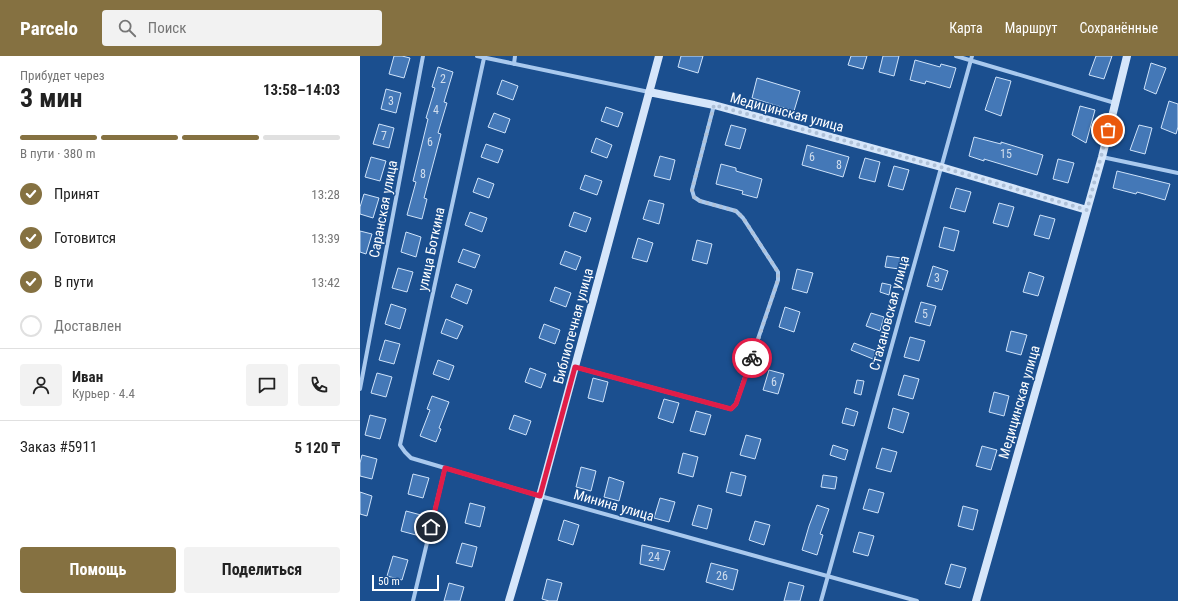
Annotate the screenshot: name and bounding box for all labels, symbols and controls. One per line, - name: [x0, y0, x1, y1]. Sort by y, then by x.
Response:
- search box: [102, 10, 382, 46]
- text: Parcelo: [20, 17, 78, 40]
- icon: search: [116, 17, 138, 39]
- text: Поиск: [148, 19, 186, 37]
- text: Карта: [949, 20, 983, 36]
- text: Маршрут: [1005, 20, 1057, 36]
- text: Сохранённые: [1079, 20, 1158, 36]
- text: Прибудет через: [20, 68, 105, 83]
- house number: 2: [440, 72, 446, 86]
- text: 13:58–14:03: [263, 81, 340, 99]
- text: 3 мин: [20, 83, 82, 113]
- street label: Медицинская улица: [728, 89, 846, 135]
- house number: 3: [388, 94, 394, 108]
- house number: 4: [433, 103, 439, 117]
- pin: [1091, 113, 1125, 147]
- icon: bag: [1097, 119, 1119, 141]
- house number: 7: [381, 129, 387, 143]
- house number: 6: [427, 135, 433, 149]
- text: В пути · 380 m: [20, 146, 95, 161]
- house number: 15: [1000, 147, 1012, 161]
- house number: 6: [809, 150, 815, 164]
- house number: 8: [836, 158, 842, 172]
- street label: Саранская улица: [366, 159, 400, 259]
- house number: 8: [420, 167, 426, 181]
- icon: check: [20, 183, 42, 205]
- text: Принят: [54, 185, 100, 203]
- text: 13:28: [311, 187, 340, 202]
- street label: улица Боткина: [414, 206, 448, 292]
- icon: check: [20, 227, 42, 249]
- text: Готовится: [54, 229, 116, 247]
- text: 13:39: [311, 231, 340, 246]
- street label: Стахановская улица: [866, 254, 912, 372]
- street label: Библиотечная улица: [550, 266, 596, 386]
- icon: check: [20, 271, 42, 293]
- house number: 3: [934, 271, 940, 285]
- text: В пути: [54, 273, 94, 291]
- text: 13:42: [311, 275, 340, 290]
- house number: 5: [922, 307, 928, 321]
- text: Доставлен: [54, 317, 122, 335]
- courier: [732, 338, 772, 378]
- street label: Медицинская улица: [995, 344, 1043, 460]
- icon: bike: [741, 347, 763, 369]
- button: person: [20, 364, 62, 406]
- button: chat: [246, 364, 288, 406]
- button: phone: [298, 364, 340, 406]
- text: Иван: [72, 368, 103, 386]
- house number: 6: [771, 375, 777, 389]
- text: Курьер · 4.4: [72, 386, 135, 401]
- text: Заказ #5911: [20, 438, 97, 456]
- text: 5 120 ₸: [295, 439, 340, 457]
- street label: Минина улица: [572, 486, 656, 524]
- pin: [414, 510, 448, 544]
- icon: home: [420, 516, 442, 538]
- button: Помощь: [20, 547, 176, 593]
- button: Поделиться: [184, 547, 340, 593]
- house number: 24: [648, 550, 660, 564]
- house number: 26: [716, 569, 728, 583]
- scale bar: [372, 573, 439, 592]
- text: 50 m: [378, 575, 400, 588]

